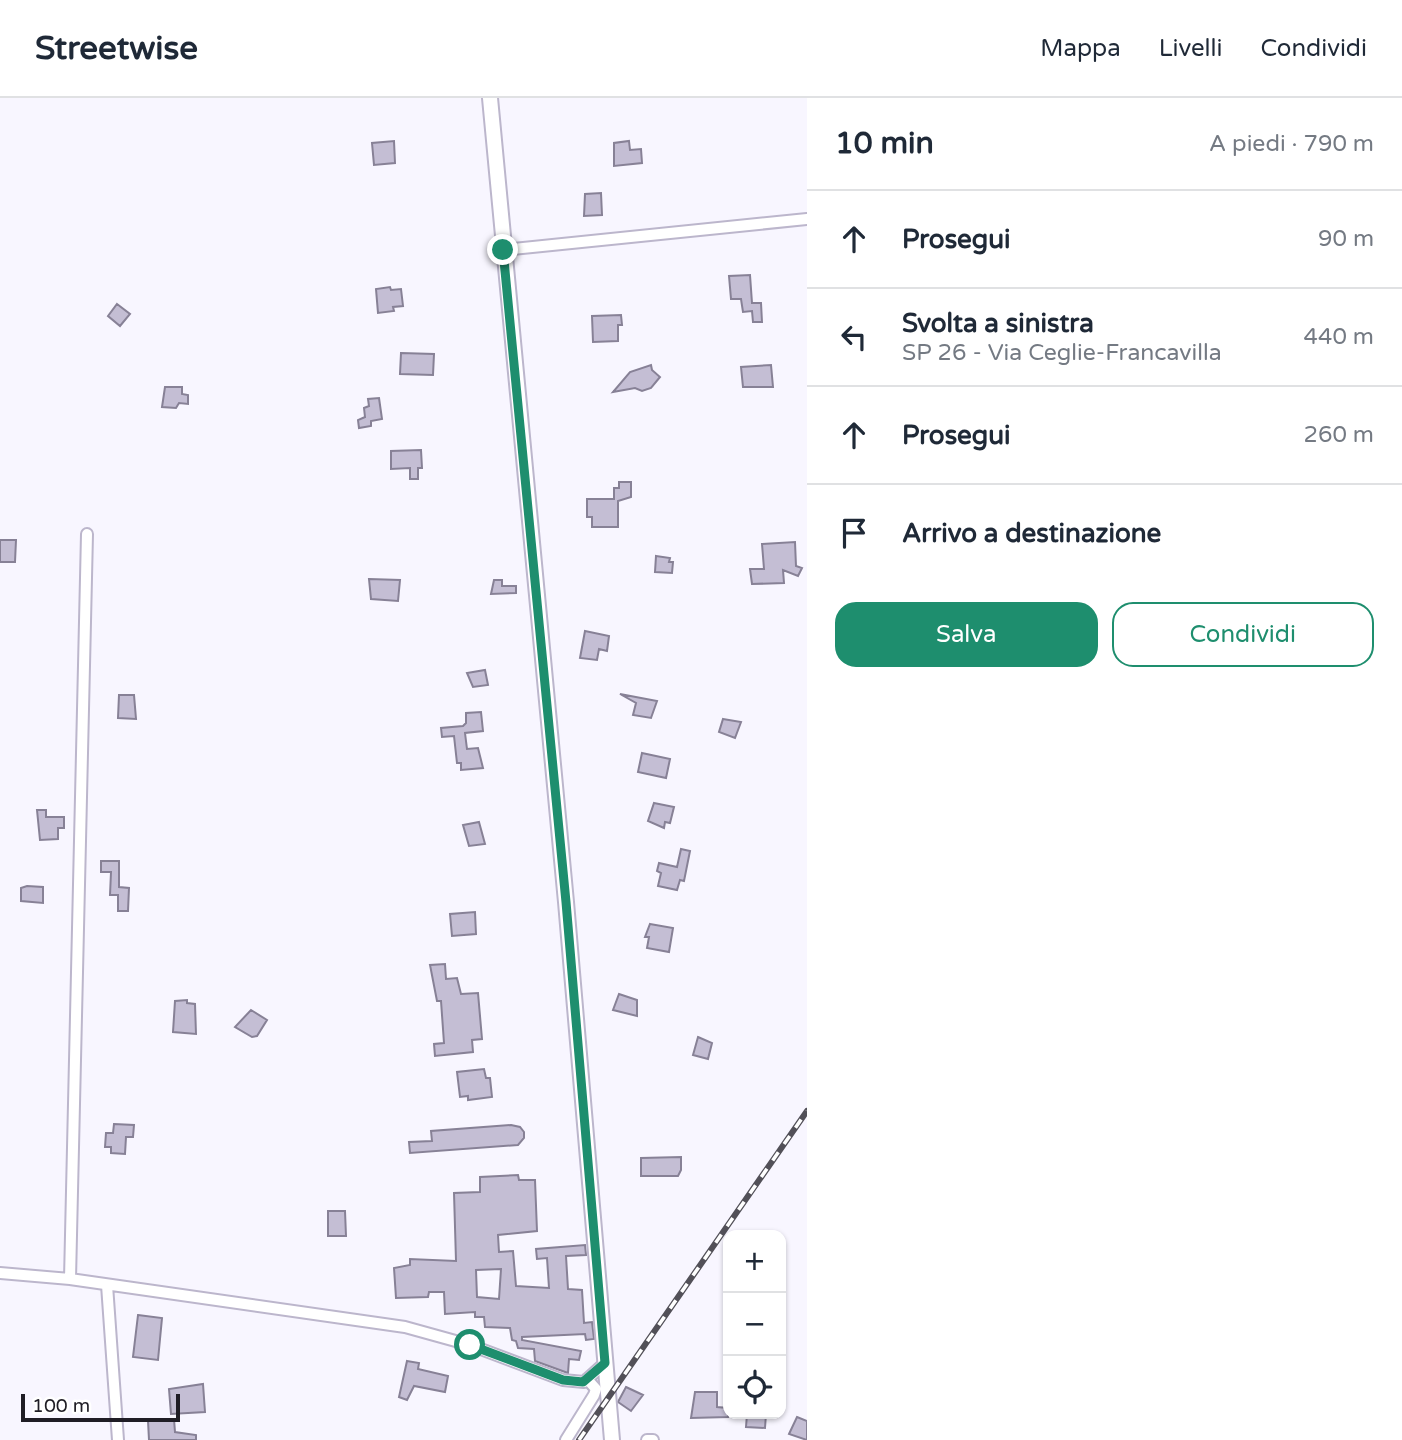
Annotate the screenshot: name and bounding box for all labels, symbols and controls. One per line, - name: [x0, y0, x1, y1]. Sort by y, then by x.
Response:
- text: Streetwise: [35, 29, 198, 68]
- text: Mappa: [1040, 34, 1121, 63]
- text: Livelli: [1159, 34, 1223, 63]
- text: Condividi: [1261, 34, 1367, 63]
- text: 10 min: [835, 125, 934, 162]
- text: A piedi · 790 m: [1209, 130, 1374, 158]
- icon: ahead: [835, 220, 873, 258]
- text: Prosegui: [902, 224, 1011, 255]
- text: 90 m: [1318, 225, 1374, 253]
- route end: [487, 234, 518, 265]
- text: Svolta a sinistra: [902, 308, 1094, 339]
- icon: left: [835, 318, 873, 356]
- text: 440 m: [1304, 323, 1374, 351]
- text: SP 26 - Via Ceglie-Francavilla: [902, 339, 1222, 367]
- icon: ahead: [835, 416, 873, 454]
- text: Prosegui: [902, 420, 1011, 451]
- text: 260 m: [1304, 421, 1374, 449]
- icon: arrive: [835, 514, 873, 552]
- text: Arrivo a destinazione: [902, 518, 1161, 549]
- button: Salva: [835, 602, 1098, 667]
- button: Condividi: [1112, 602, 1374, 667]
- map controls: [723, 1230, 786, 1419]
- button: +: [723, 1230, 786, 1293]
- button: −: [723, 1293, 786, 1356]
- route start: [454, 1329, 485, 1360]
- button: locate: [723, 1356, 786, 1419]
- scale bar: [21, 1391, 180, 1423]
- text: 100 m: [32, 1395, 90, 1417]

